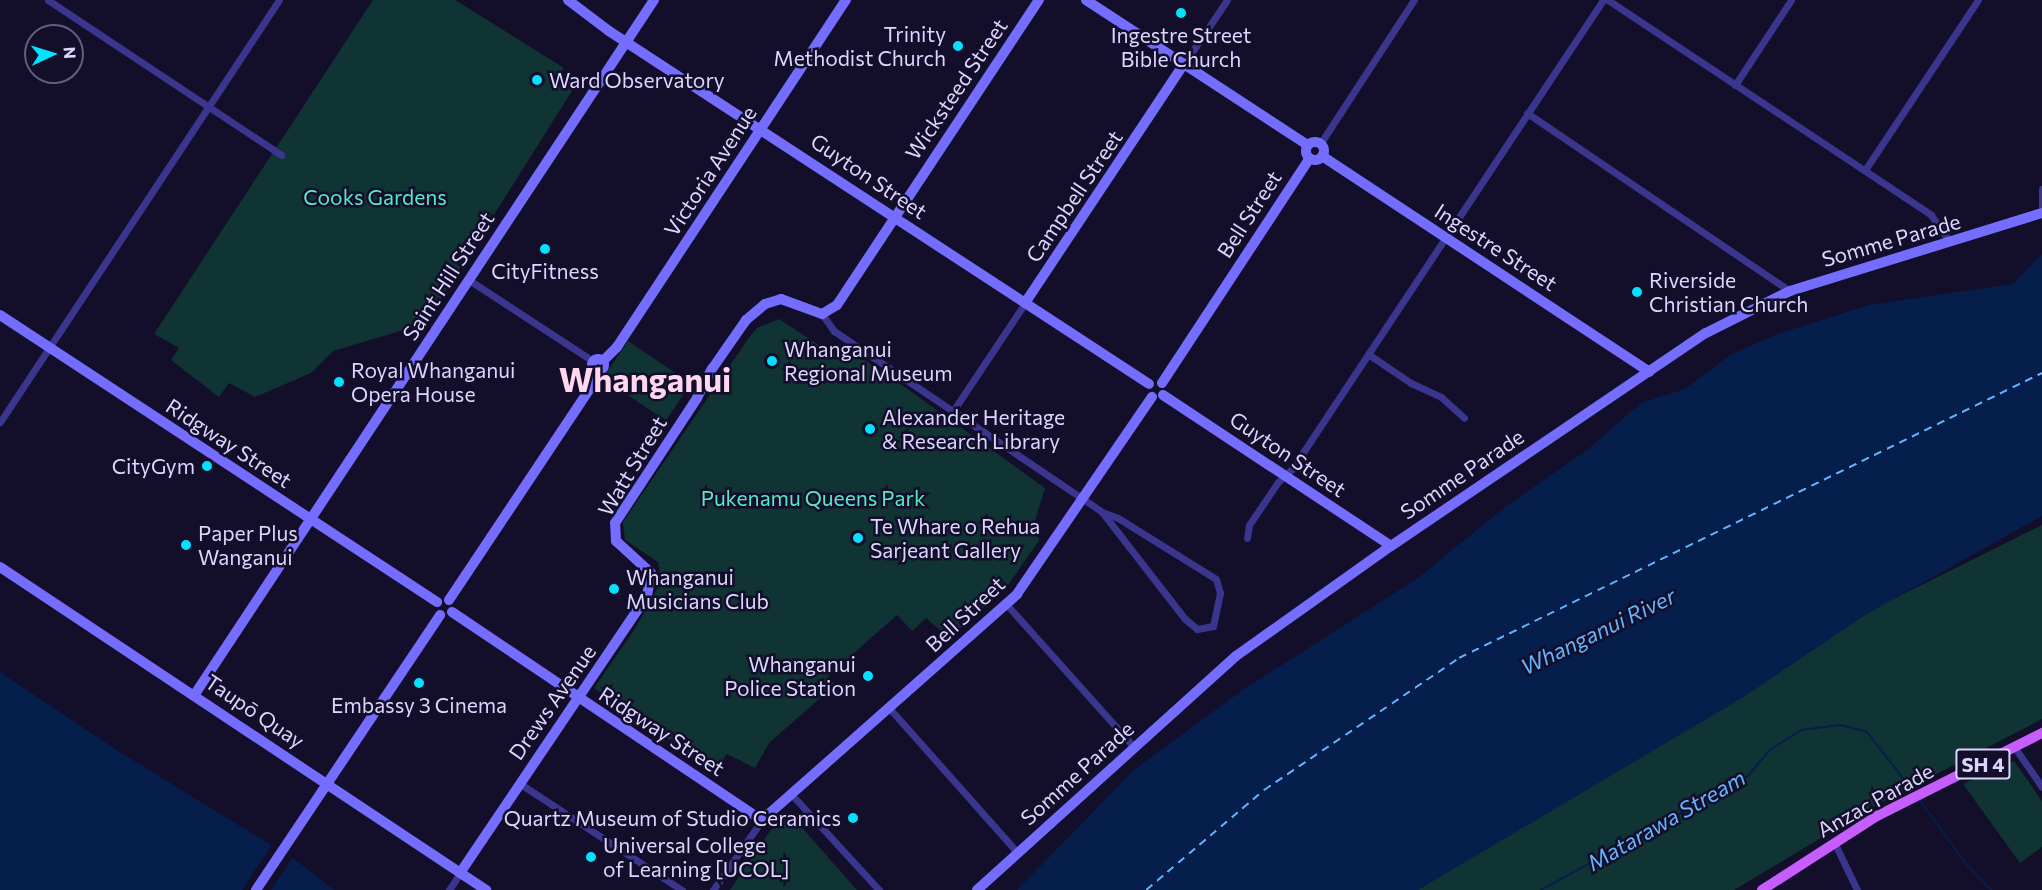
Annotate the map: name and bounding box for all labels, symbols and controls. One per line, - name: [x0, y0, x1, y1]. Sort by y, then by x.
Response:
- marker: Ingestre Street Bible Church: [1174, 6, 1188, 20]
- street label: Wicksteed Street: [900, 14, 1012, 164]
- place label: Trinity Methodist Church: [774, 21, 946, 71]
- place label: Ingestre Street Bible Church: [1111, 22, 1251, 72]
- north arrow: [24, 24, 84, 84]
- marker: Trinity Methodist Church: [951, 39, 965, 53]
- text: N: [61, 46, 80, 59]
- place label: Ward Observatory: [549, 67, 725, 93]
- marker: Ward Observatory: [530, 73, 544, 87]
- street label: Victoria Avenue: [659, 101, 761, 241]
- street label: Campbell Street: [1021, 125, 1127, 267]
- street label: Guyton Street: [806, 128, 932, 224]
- street label: Bell Street: [1212, 166, 1286, 262]
- park label: Cooks Gardens: [303, 184, 447, 210]
- street label: Ingestre Street: [1430, 198, 1562, 296]
- street label: Saint Hill Street: [397, 207, 499, 345]
- street label: Somme Parade: [1819, 208, 1963, 272]
- marker: CityFitness: [538, 242, 552, 256]
- place label: CityFitness: [491, 258, 599, 284]
- place label: Riverside Christian Church: [1649, 267, 1808, 317]
- marker: Riverside Christian Church: [1630, 285, 1644, 299]
- place label: Whanganui Regional Museum: [784, 336, 953, 386]
- marker: Whanganui Regional Museum: [765, 354, 779, 368]
- place label: Royal Whanganui Opera House: [351, 357, 515, 407]
- district label: Whanganui: [559, 359, 731, 399]
- marker: Royal Whanganui Opera House: [332, 375, 346, 389]
- street label: Ridgway Street: [162, 393, 296, 493]
- place label: Alexander Heritage & Research Library: [882, 404, 1065, 454]
- street label: Guyton Street: [1225, 406, 1351, 502]
- street label: Watt Street: [592, 412, 672, 520]
- marker: Alexander Heritage & Research Library: [863, 422, 877, 436]
- street label: Somme Parade: [1396, 424, 1528, 524]
- place label: CityGym: [112, 453, 195, 479]
- marker: CityGym: [200, 459, 214, 473]
- park label: Pukenamu Queens Park: [701, 485, 925, 511]
- place label: Te Whare o Rehua Sarjeant Gallery: [870, 513, 1040, 563]
- place label: Paper Plus Wanganui: [198, 520, 298, 570]
- marker: Te Whare o Rehua Sarjeant Gallery: [851, 531, 865, 545]
- marker: Paper Plus Wanganui: [179, 538, 193, 552]
- place label: Whanganui Musicians Club: [626, 564, 769, 614]
- street label: Bell Street: [920, 571, 1010, 657]
- marker: Whanganui Musicians Club: [607, 582, 621, 596]
- water label: Whanganui River: [1516, 582, 1680, 680]
- street label: Drews Avenue: [503, 640, 601, 764]
- place label: Whanganui Police Station: [724, 651, 856, 701]
- street label: Taupō Quay: [201, 669, 309, 753]
- marker: Whanganui Police Station: [861, 669, 875, 683]
- marker: Embassy 3 Cinema: [412, 676, 426, 690]
- street label: Ridgway Street: [595, 681, 729, 781]
- place label: Embassy 3 Cinema: [331, 692, 507, 718]
- street label: Somme Parade: [1015, 716, 1139, 830]
- road number: SH 4: [1954, 747, 2012, 781]
- street label: Anzac Parade: [1813, 758, 1937, 842]
- water label: Matarawa Stream: [1582, 764, 1750, 876]
- place label: Quartz Museum of Studio Ceramics: [504, 805, 841, 831]
- marker: Quartz Museum of Studio Ceramics: [846, 811, 860, 825]
- place label: Universal College of Learning [UCOL]: [603, 832, 790, 882]
- marker: Universal College of Learning [UCOL]: [584, 850, 598, 864]

